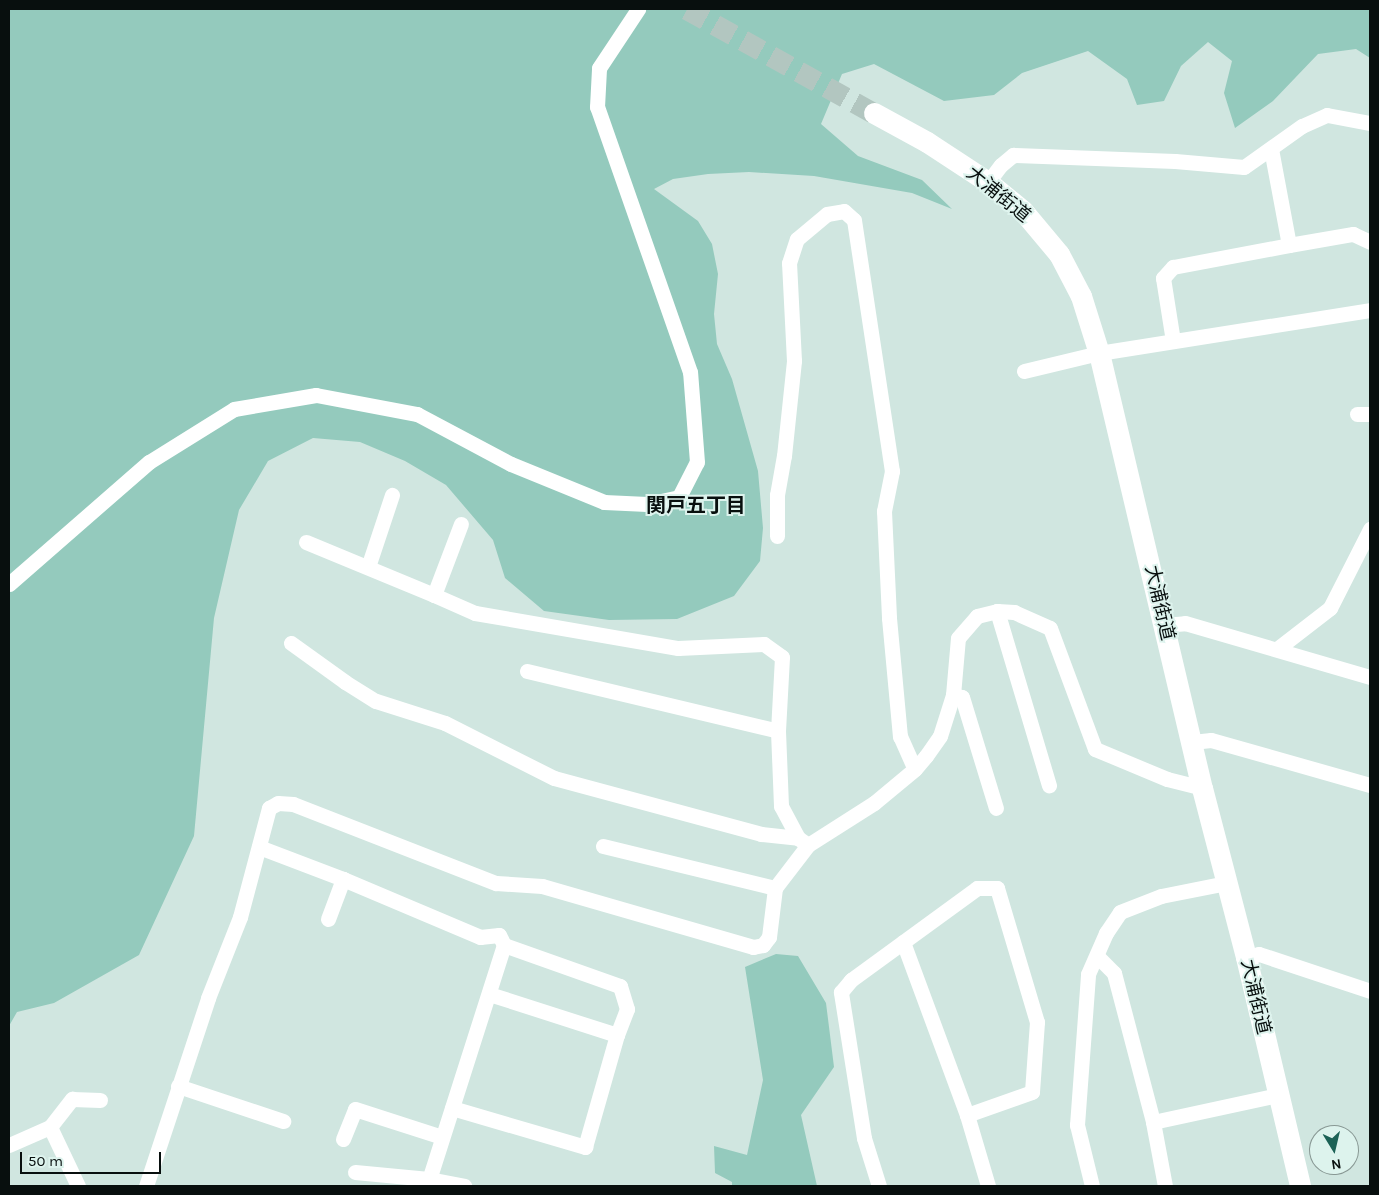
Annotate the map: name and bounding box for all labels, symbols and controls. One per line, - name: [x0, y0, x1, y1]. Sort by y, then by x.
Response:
- street label: 大浦街道: [961, 162, 1035, 228]
- district label: 関戸五丁目: [646, 493, 746, 517]
- street label: 大浦街道: [1139, 563, 1179, 643]
- street label: 大浦街道: [1235, 957, 1275, 1037]
- north arrow: [1309, 1125, 1359, 1175]
- scale bar: [22, 1142, 164, 1174]
- text: 50 m: [28, 1152, 63, 1170]
- text: N: [1330, 1155, 1343, 1174]

